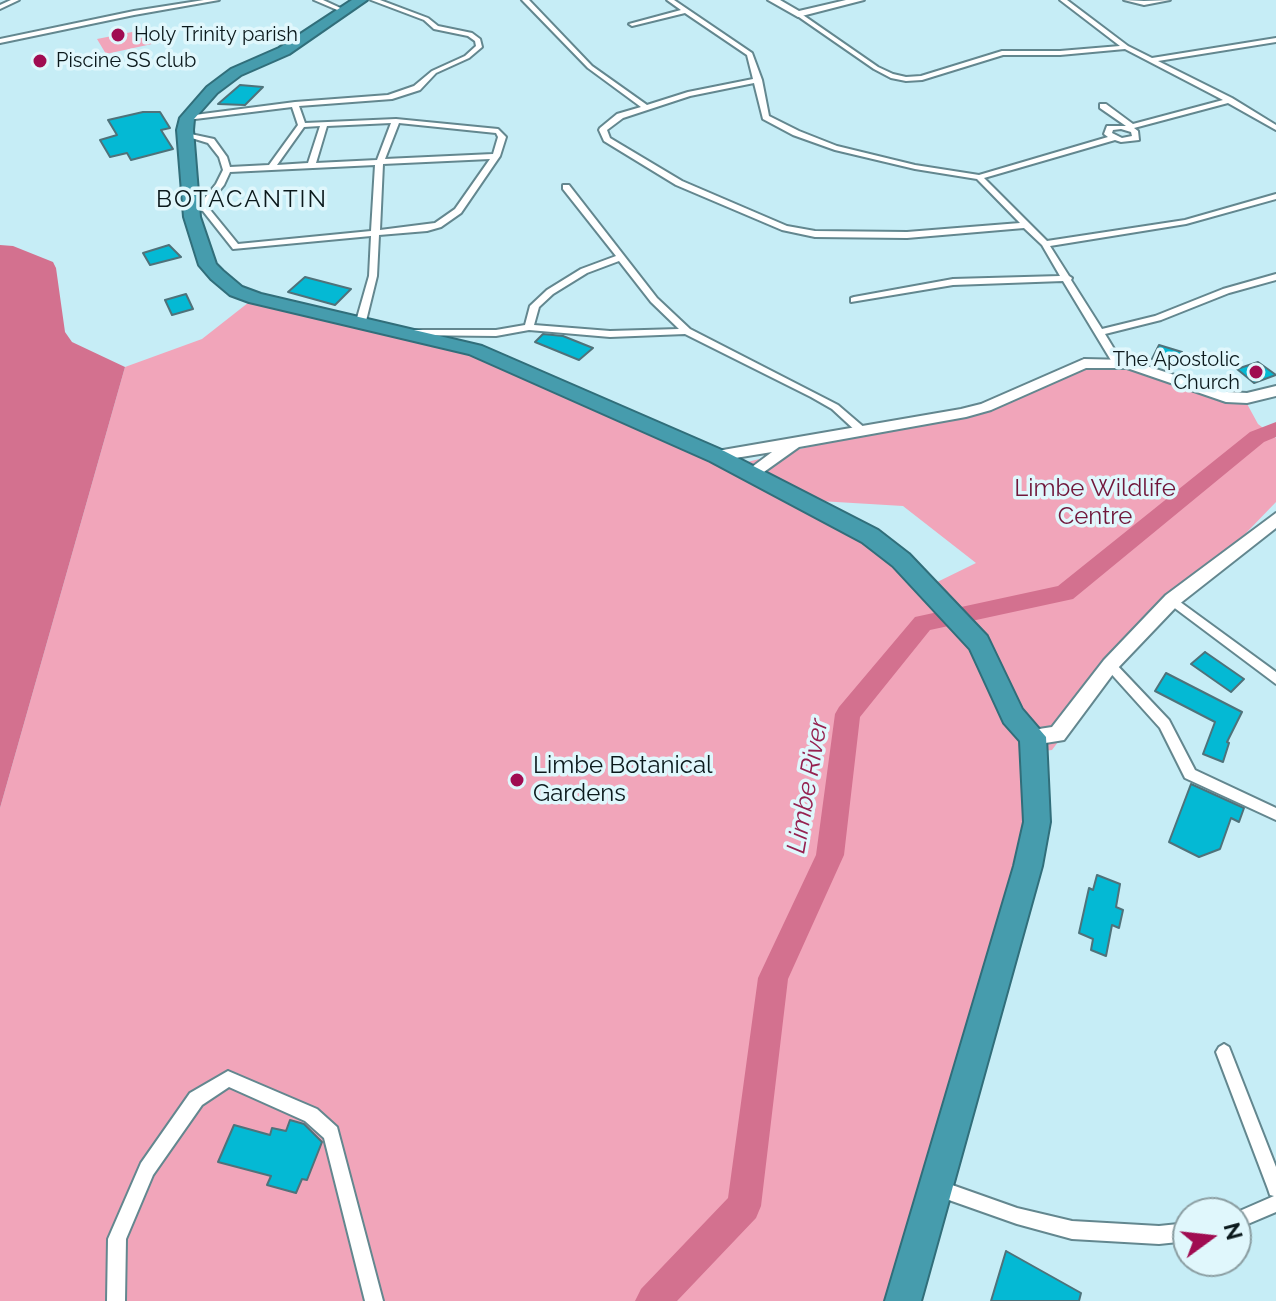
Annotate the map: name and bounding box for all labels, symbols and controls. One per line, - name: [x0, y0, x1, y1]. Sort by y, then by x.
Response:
- place label: Holy Trinity parish: [134, 23, 298, 47]
- marker: Holy Trinity parish: [109, 26, 127, 44]
- place label: Piscine SS club: [56, 49, 196, 73]
- marker: Piscine SS club: [31, 52, 49, 70]
- district label: BOTACANTIN: [156, 186, 328, 214]
- place label: The Apostolic Church: [1113, 348, 1240, 395]
- marker: The Apostolic Church: [1247, 363, 1265, 381]
- park label: Limbe Wildlife Centre: [1014, 475, 1176, 531]
- water label: Limbe River: [781, 716, 835, 856]
- place label: Limbe Botanical Gardens: [533, 752, 713, 808]
- marker: Limbe Botanical Gardens: [508, 771, 526, 789]
- north arrow: [1172, 1197, 1252, 1277]
- text: N: [1219, 1220, 1248, 1243]

